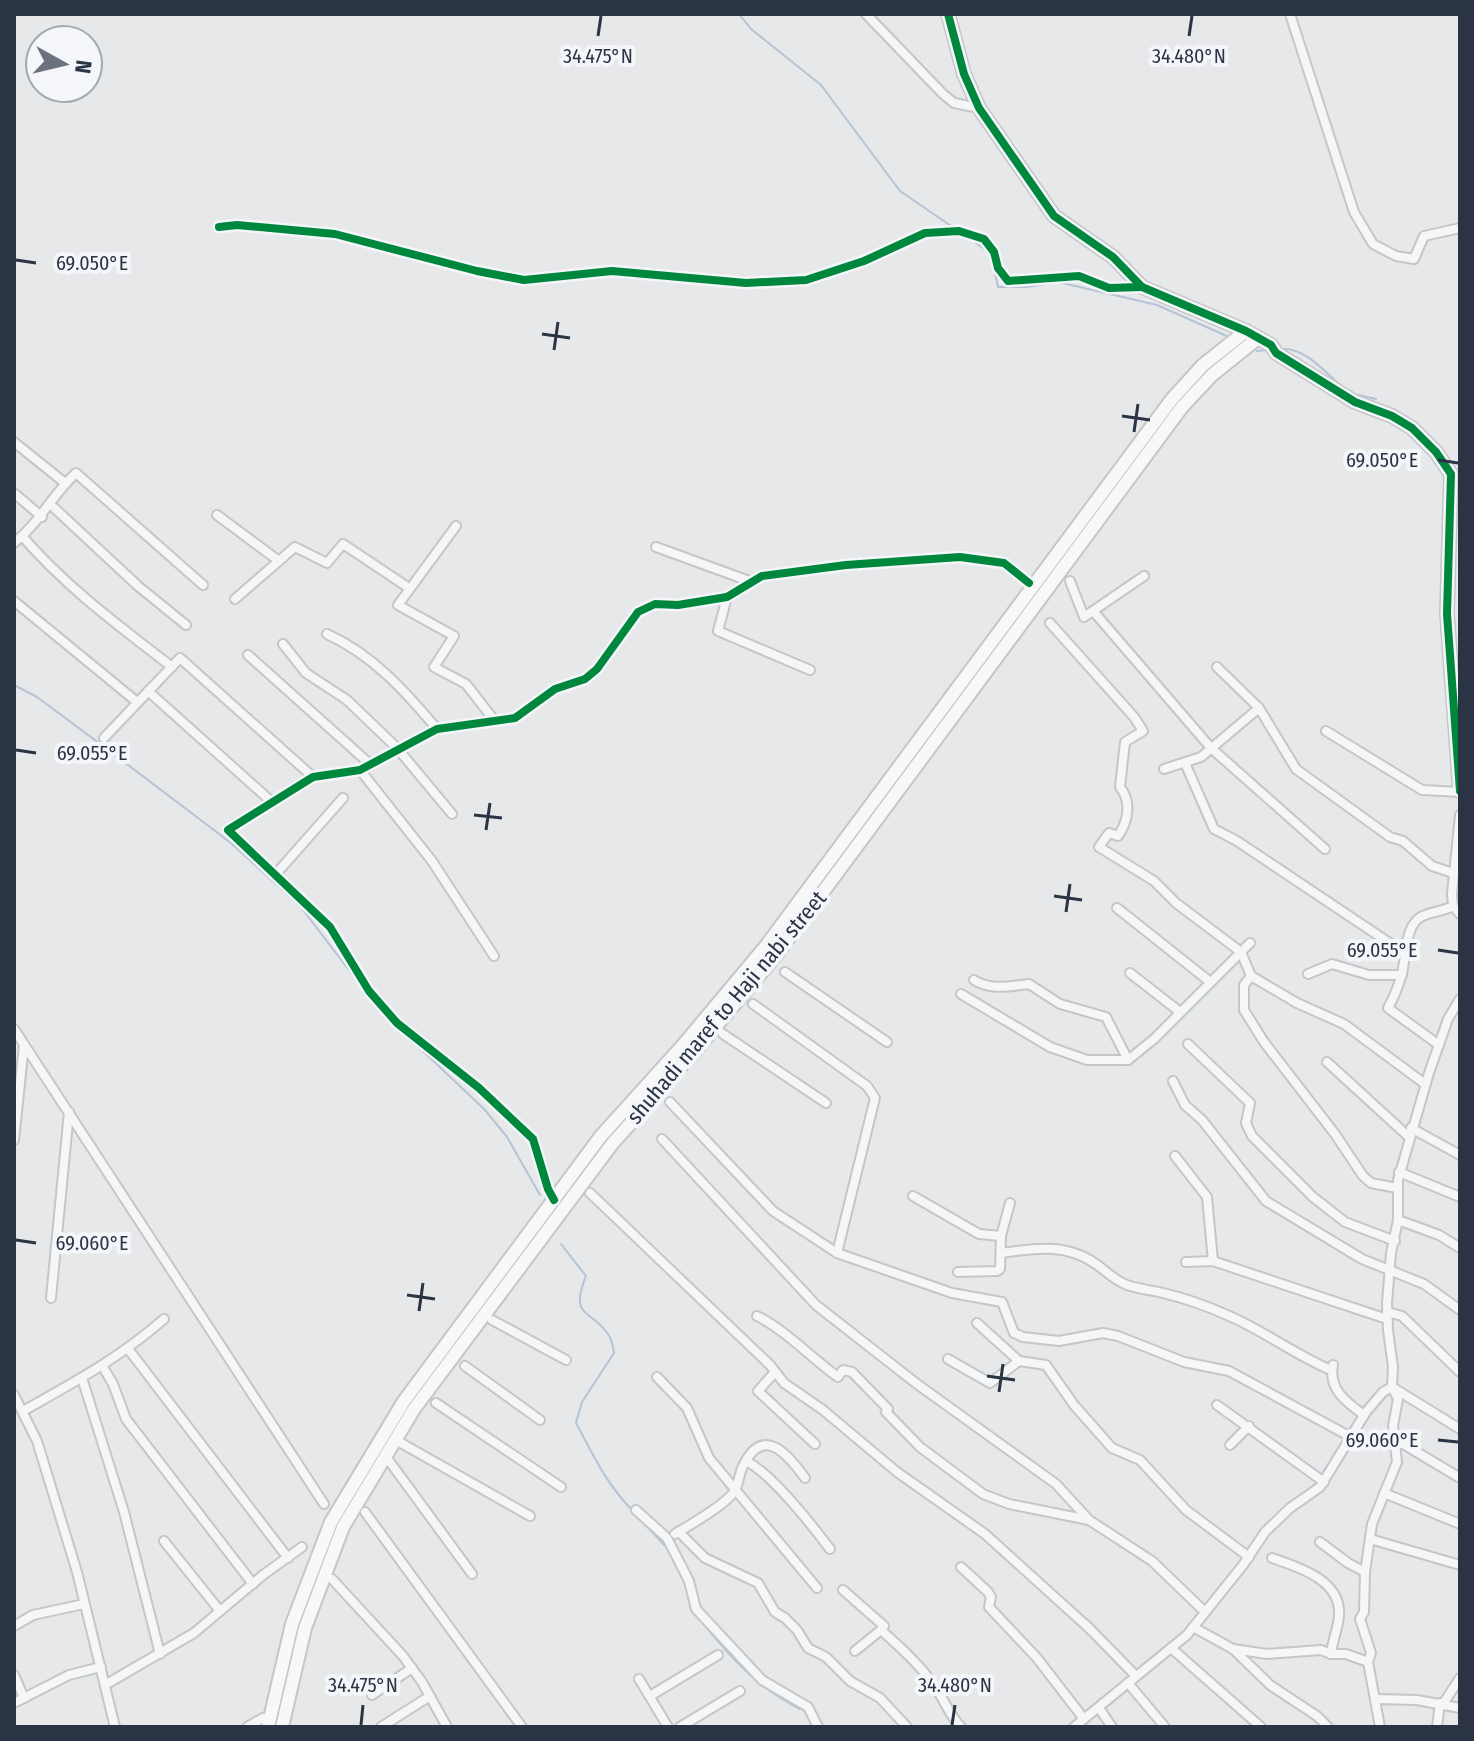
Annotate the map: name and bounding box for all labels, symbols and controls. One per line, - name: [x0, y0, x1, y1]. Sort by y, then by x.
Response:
- north arrow: [24, 24, 104, 104]
- text: 34.475°N: [563, 44, 633, 68]
- text: 34.480°N: [1152, 44, 1226, 68]
- text: N: [69, 58, 98, 75]
- text: 69.050°E: [56, 251, 128, 275]
- text: 69.050°E: [1346, 448, 1418, 472]
- text: 69.055°E: [57, 741, 127, 765]
- street label: shuhadi maref to Haji nabi street: [621, 885, 832, 1129]
- text: 69.055°E: [1347, 938, 1417, 962]
- text: 69.060°E: [56, 1231, 128, 1255]
- text: 69.060°E: [1346, 1428, 1418, 1452]
- text: 34.475°N: [328, 1673, 398, 1697]
- text: 34.480°N: [918, 1673, 992, 1697]

